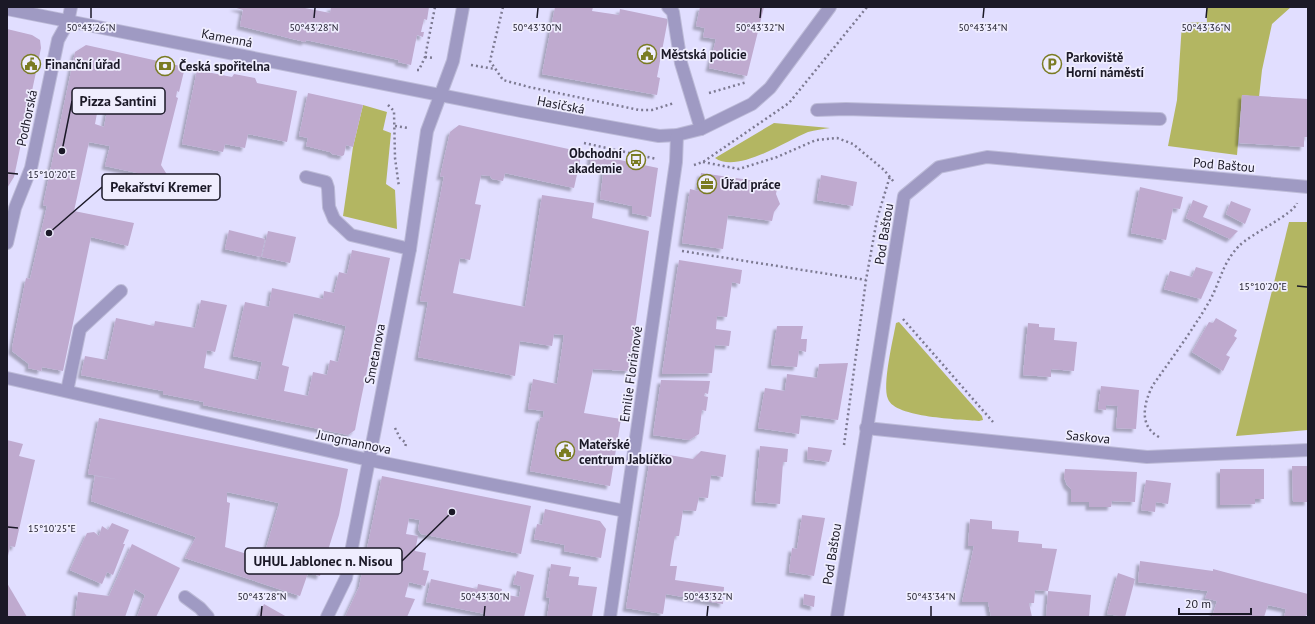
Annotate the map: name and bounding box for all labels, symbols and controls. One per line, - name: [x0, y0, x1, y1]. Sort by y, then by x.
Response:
- text: 50°43'26"N: [66, 21, 116, 34]
- text: 50°43'28"N: [289, 21, 339, 34]
- text: 50°43'30"N: [512, 21, 562, 34]
- text: 50°43'32"N: [735, 21, 785, 34]
- text: 50°43'34"N: [958, 21, 1008, 34]
- text: 50°43'36"N: [1181, 21, 1231, 34]
- street label: Kamenná: [200, 25, 254, 51]
- public building icon: Městská policie: [636, 43, 658, 65]
- place label: Městská policie: [661, 46, 747, 63]
- place label: Parkoviště Horní náměstí: [1066, 49, 1145, 81]
- public building icon: Finanční úřad: [20, 53, 42, 75]
- parking icon: Parkoviště Horní náměstí: [1041, 53, 1063, 75]
- bank icon: Česká spořitelna: [154, 55, 176, 77]
- place label: Finanční úřad: [45, 56, 120, 73]
- place label: Česká spořitelna: [179, 58, 270, 75]
- street label: Podhorská: [13, 88, 41, 148]
- callout: Pizza Santini: [72, 88, 165, 114]
- text: Pizza Santini: [79, 92, 157, 110]
- street label: Hasičská: [536, 92, 586, 118]
- place label: Obchodní akademie: [569, 145, 622, 177]
- bus stop icon: Obchodní akademie: [625, 149, 647, 171]
- street label: Pod Baštou: [1192, 154, 1256, 176]
- text: 15°10'20"E: [28, 168, 76, 181]
- office icon: Úřad práce: [696, 173, 718, 195]
- callout: Pekařství Kremer: [102, 174, 220, 200]
- place label: Úřad práce: [721, 176, 781, 193]
- text: Pekařství Kremer: [110, 178, 212, 196]
- street label: Pod Baštou: [871, 202, 897, 266]
- text: 15°10'20"E: [1239, 280, 1287, 293]
- street label: Smetanova: [361, 322, 389, 386]
- street label: Emilie Floriánové: [616, 325, 646, 423]
- street label: Jungmannova: [314, 426, 393, 458]
- street label: Saskova: [1065, 426, 1111, 448]
- place label: Mateřské centrum Jablíčko: [579, 436, 672, 468]
- public building icon: Mateřské centrum Jablíčko: [554, 440, 576, 462]
- text: 15°10'25"E: [28, 522, 76, 535]
- street label: Pod Baštou: [819, 522, 845, 586]
- callout: UHUL Jablonec n. Nisou: [245, 548, 402, 574]
- text: UHUL Jablonec n. Nisou: [254, 552, 392, 570]
- text: 50°43'28"N: [237, 590, 287, 603]
- text: 50°43'30"N: [460, 590, 510, 603]
- text: 50°43'32"N: [683, 590, 733, 603]
- text: 50°43'34"N: [906, 590, 956, 603]
- scale bar: [1179, 590, 1251, 616]
- text: 20 m: [1185, 596, 1211, 611]

